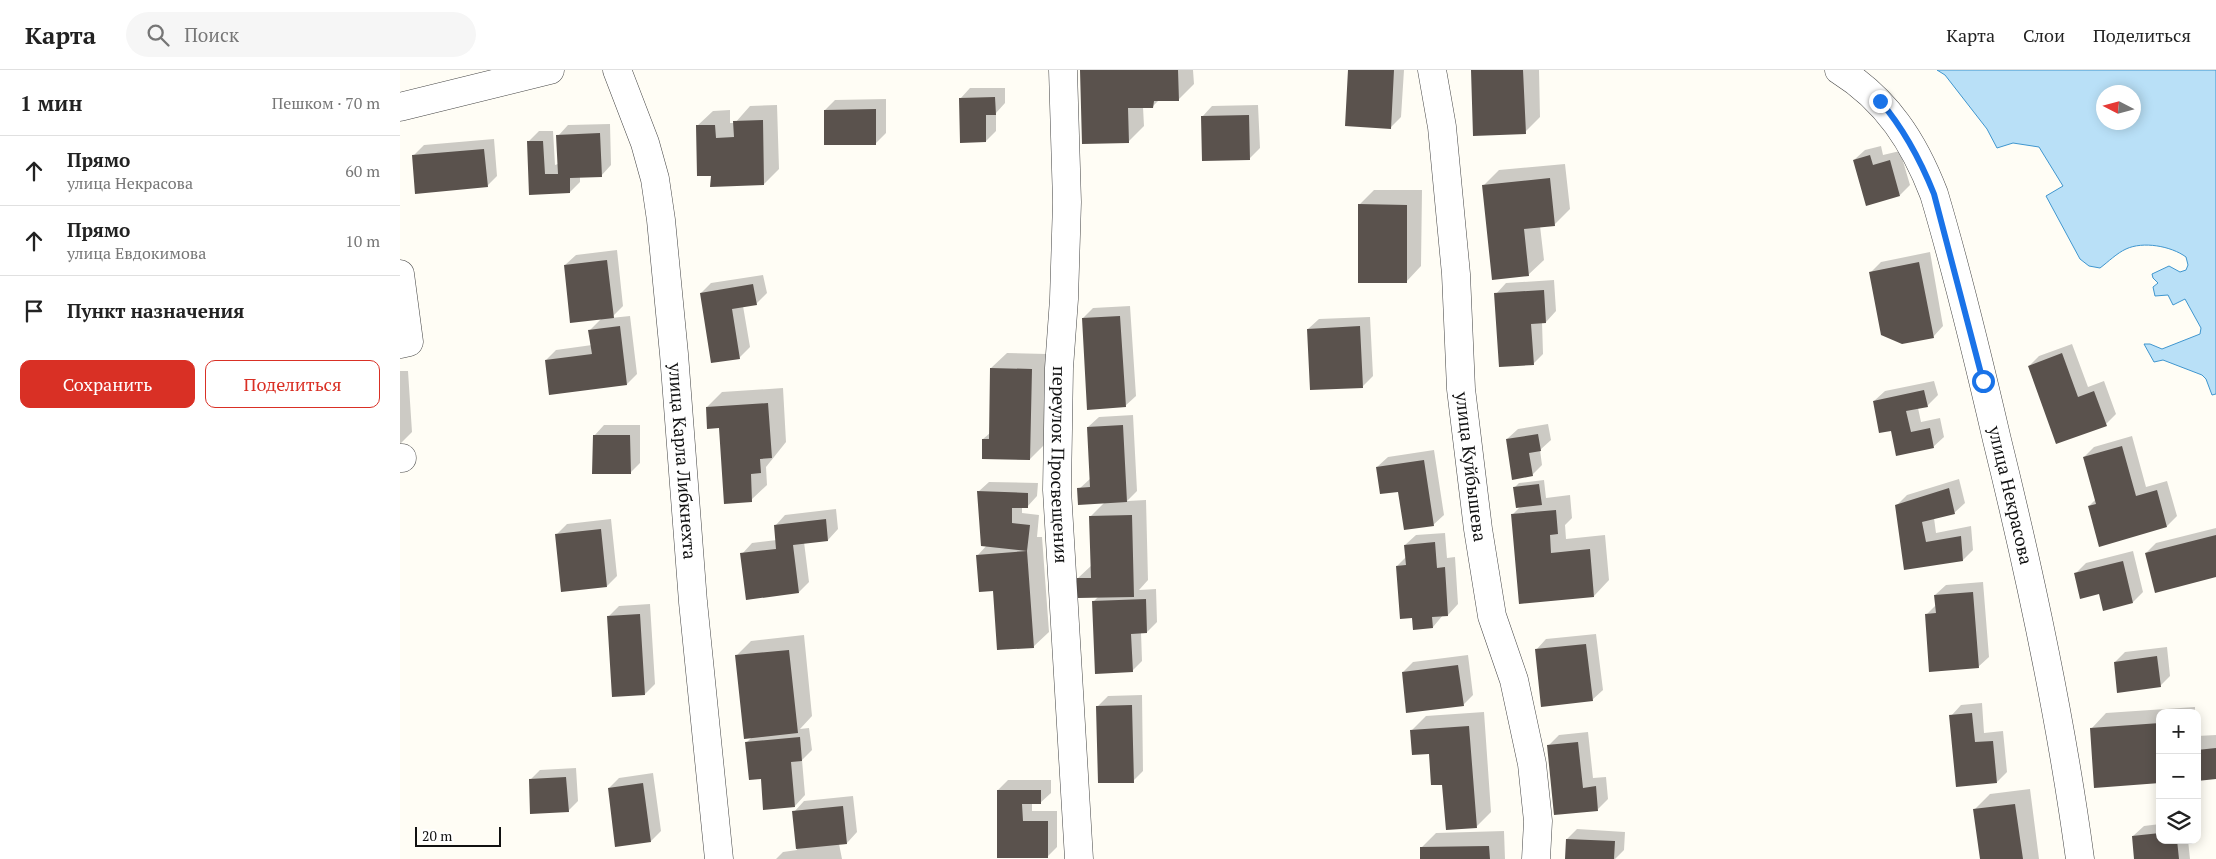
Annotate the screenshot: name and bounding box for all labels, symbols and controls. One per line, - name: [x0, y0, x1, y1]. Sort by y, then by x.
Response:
- search box: [126, 12, 476, 57]
- text: Карта: [25, 19, 96, 51]
- icon: search: [144, 21, 172, 49]
- text: Поиск: [184, 22, 239, 47]
- text: Карта: [1946, 23, 1995, 47]
- text: Слои: [2023, 23, 2065, 47]
- text: Поделиться: [2093, 23, 2191, 47]
- north arrow: [2096, 85, 2141, 130]
- text: 1 мин: [20, 89, 82, 117]
- route end: [1869, 90, 1892, 113]
- text: Пешком · 70 m: [272, 92, 380, 114]
- text: Прямо: [67, 147, 130, 172]
- icon: ahead: [20, 157, 48, 185]
- text: 60 m: [345, 160, 380, 182]
- text: улица Некрасова: [67, 172, 193, 194]
- text: Прямо: [67, 217, 130, 242]
- icon: ahead: [20, 227, 48, 255]
- text: 10 m: [345, 230, 380, 252]
- text: улица Евдокимова: [67, 242, 206, 264]
- icon: arrive: [20, 297, 48, 325]
- text: Пункт назначения: [67, 298, 244, 323]
- button: Сохранить: [20, 360, 195, 408]
- button: Поделиться: [205, 360, 380, 408]
- street label: улица Карла Либкнехта: [664, 361, 703, 560]
- street label: переулок Просвещения: [1046, 366, 1074, 564]
- route start: [1972, 370, 1995, 393]
- street label: улица Куйбышева: [1450, 390, 1493, 543]
- street label: улица Некрасова: [1983, 422, 2039, 567]
- map controls: [2156, 709, 2201, 844]
- button: +: [2156, 709, 2201, 754]
- button: −: [2156, 754, 2201, 799]
- button: layers: [2156, 799, 2201, 844]
- scale bar: [415, 824, 501, 847]
- text: 20 m: [422, 826, 452, 845]

